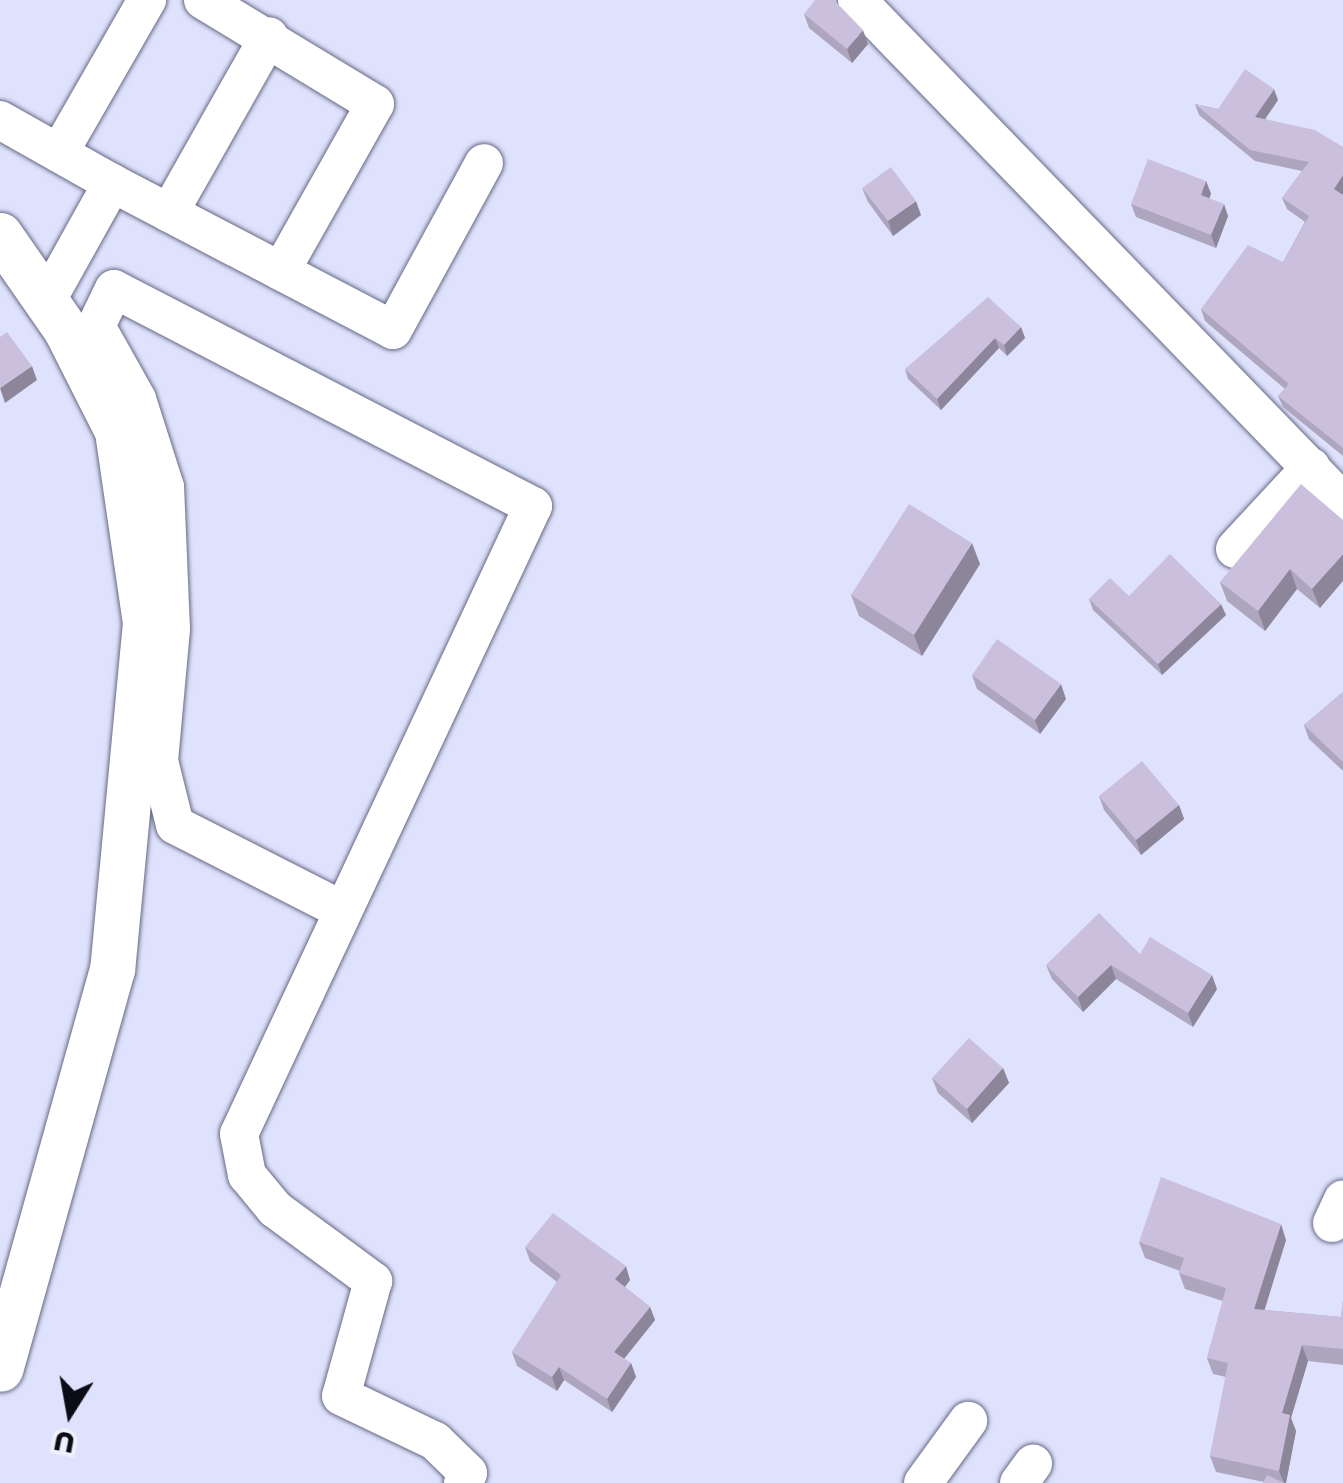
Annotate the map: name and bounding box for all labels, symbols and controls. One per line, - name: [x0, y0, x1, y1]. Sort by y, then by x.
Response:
- north arrow: [20, 1363, 120, 1463]
- text: U: [51, 1425, 77, 1461]

